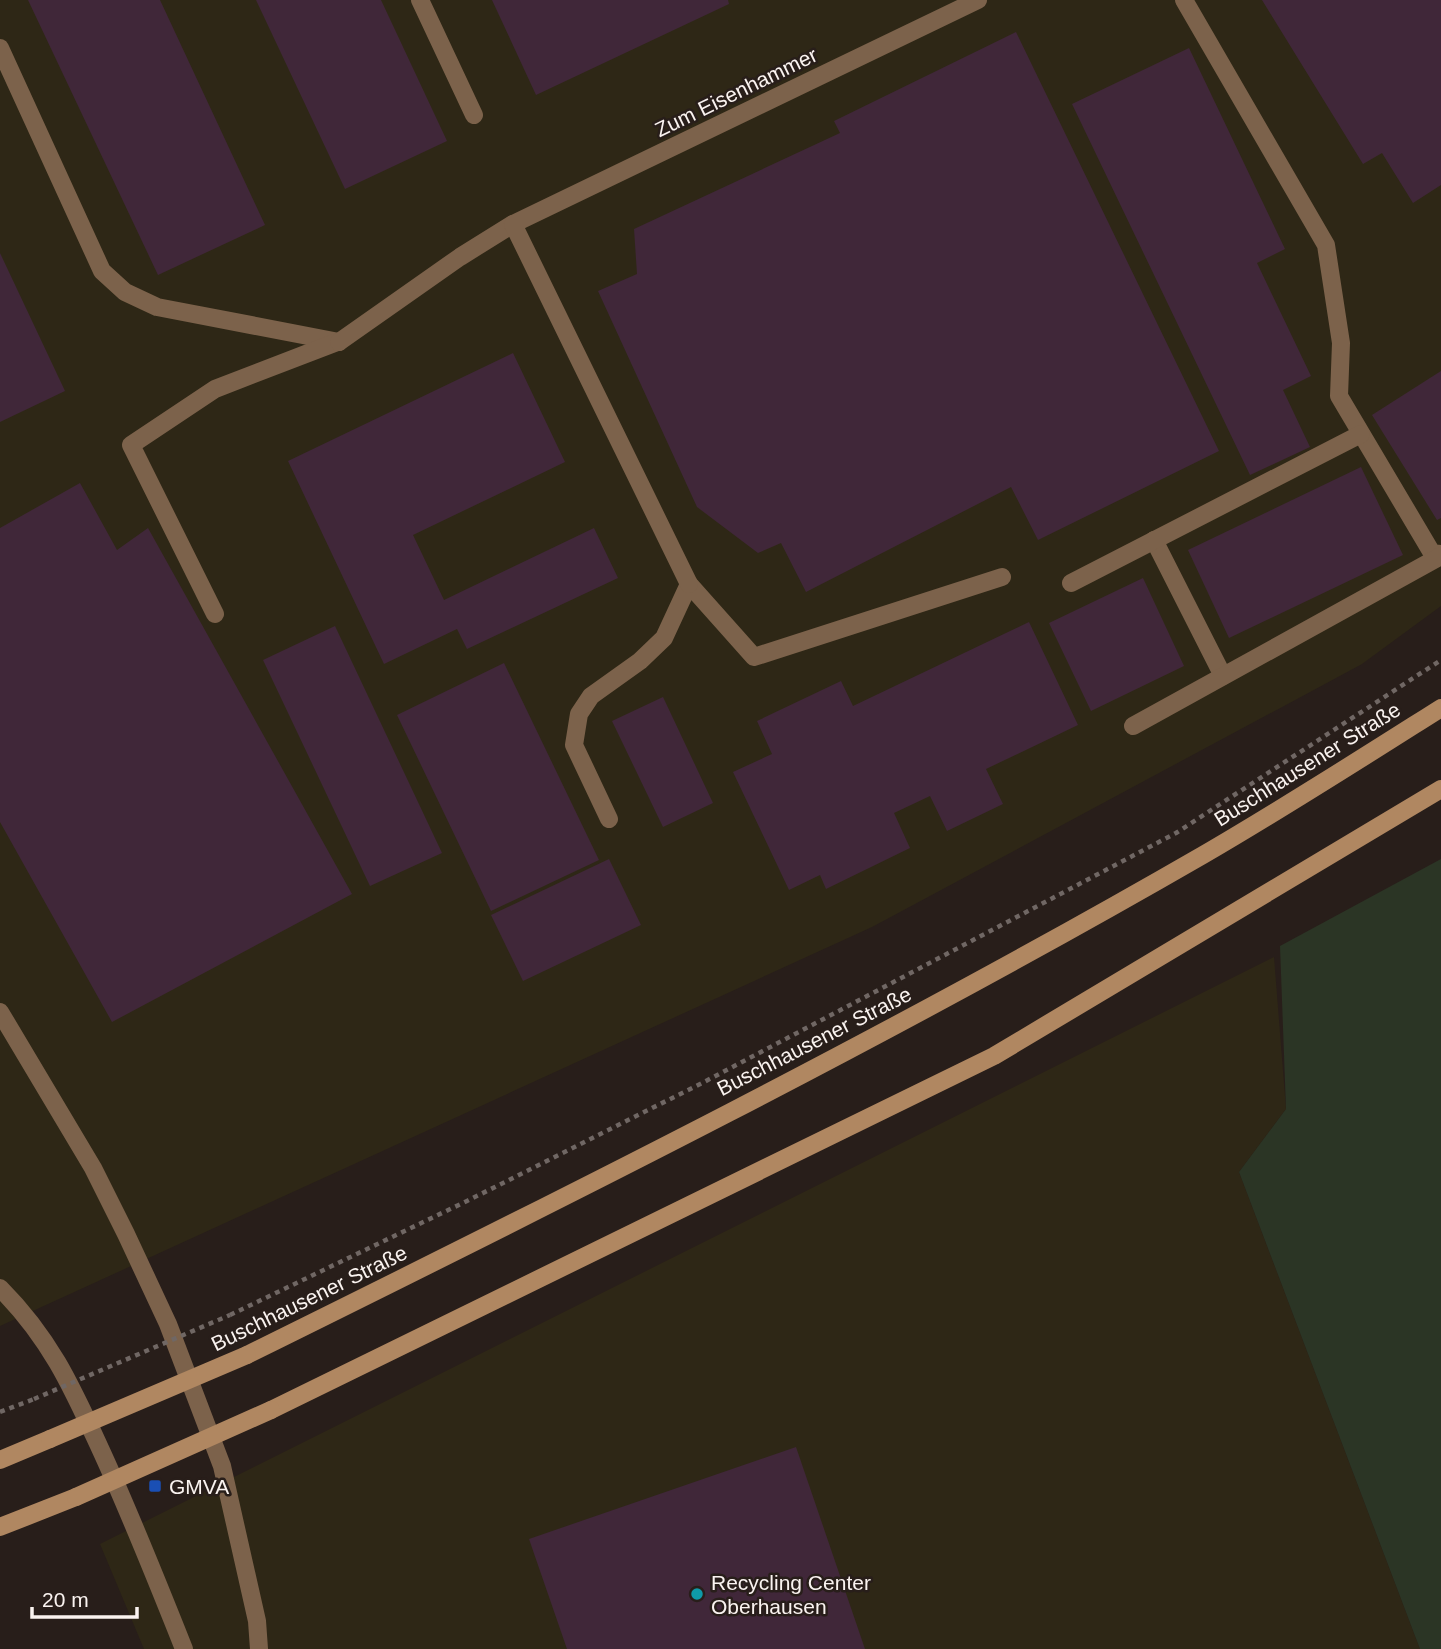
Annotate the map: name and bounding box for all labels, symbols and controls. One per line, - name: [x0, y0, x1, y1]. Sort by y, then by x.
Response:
- street label: Zum Eisenhammer: [651, 43, 821, 141]
- street label: Buschhausener Straße: [1210, 697, 1404, 831]
- street label: Buschhausener Straße: [713, 982, 915, 1100]
- street label: Buschhausener Straße: [207, 1241, 411, 1355]
- place label: GMVA: [169, 1475, 229, 1498]
- marker: GMVA: [147, 1478, 163, 1494]
- place label: Recycling Center Oberhausen: [711, 1571, 871, 1618]
- scale bar: [32, 1576, 136, 1620]
- marker: Recycling Center Oberhausen: [689, 1586, 705, 1602]
- text: 20 m: [42, 1588, 89, 1611]

